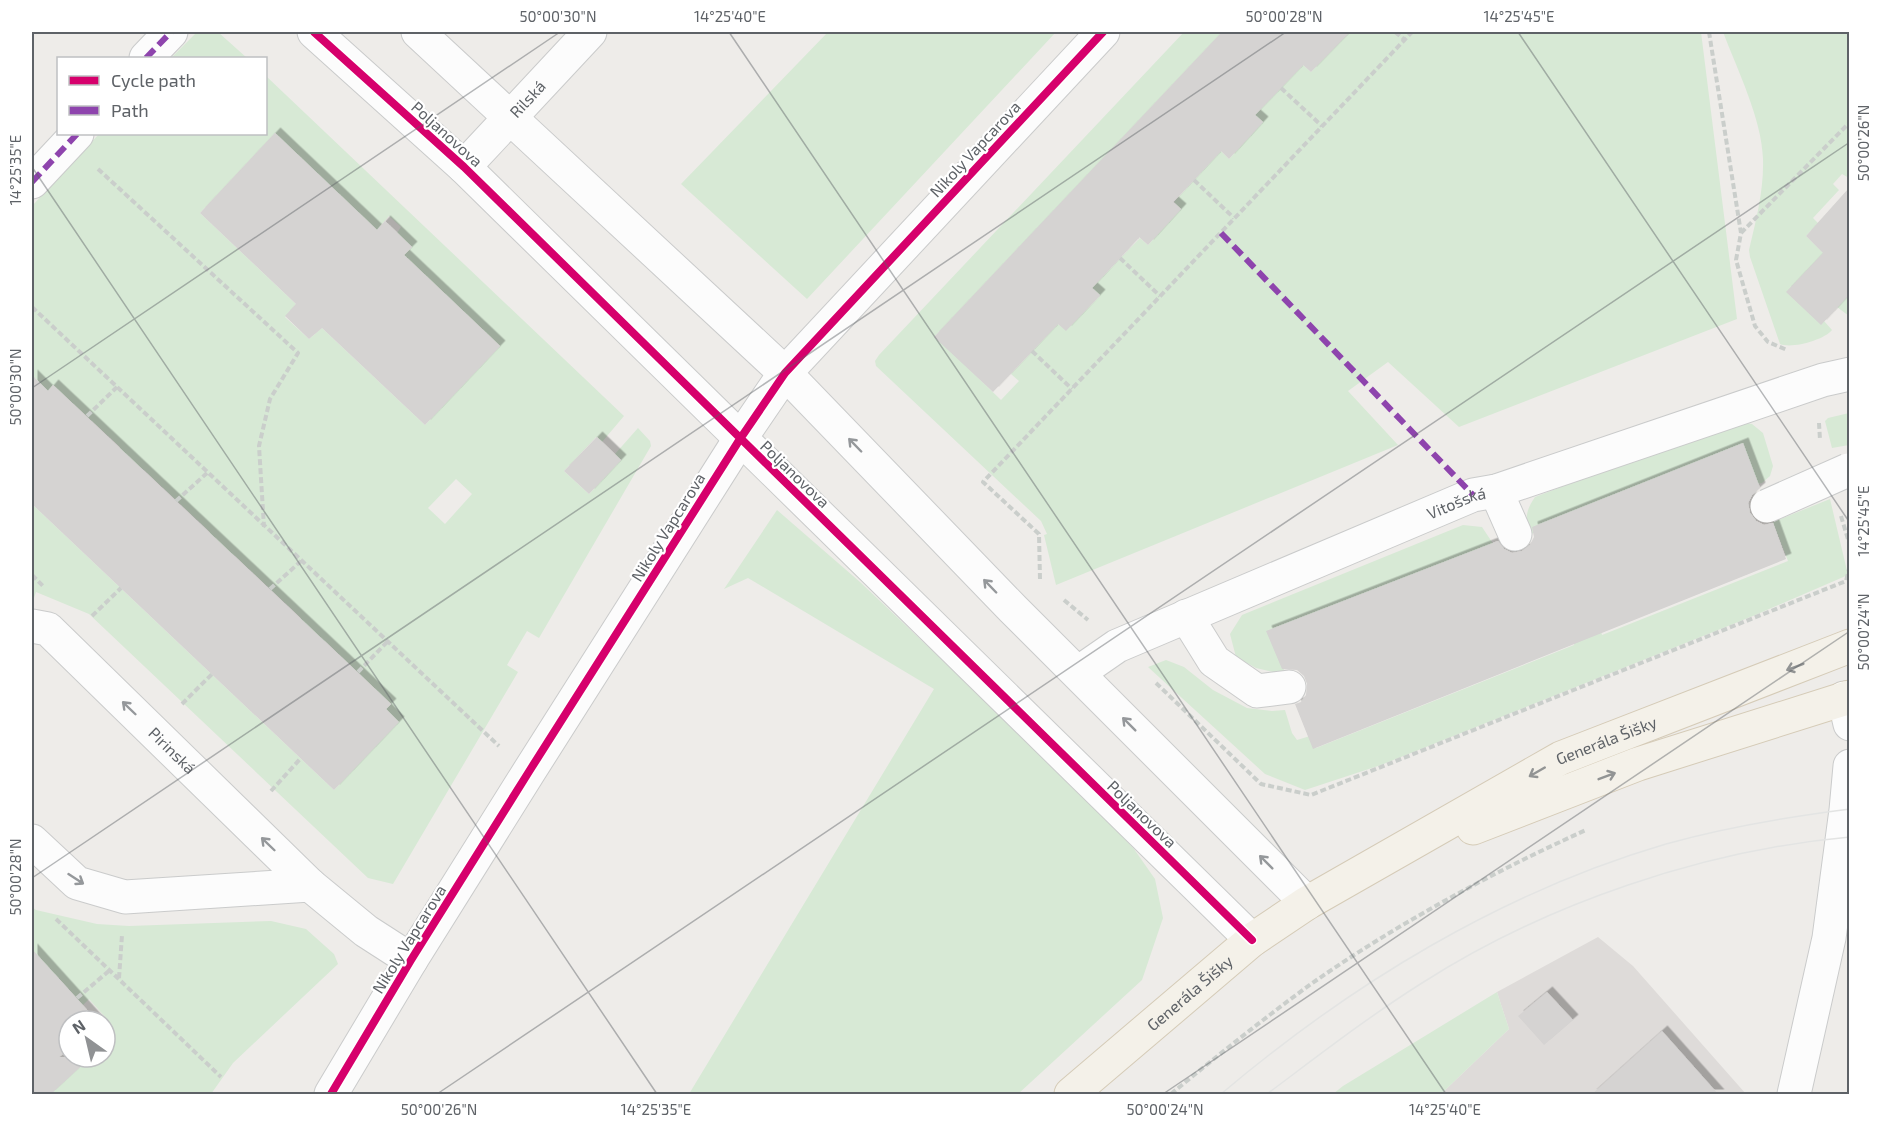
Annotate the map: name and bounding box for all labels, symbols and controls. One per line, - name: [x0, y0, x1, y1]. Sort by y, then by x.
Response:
- text: 50°00'30"N: [519, 7, 597, 25]
- text: 14°25'40"E: [694, 7, 766, 25]
- text: 50°00'28"N: [1245, 7, 1323, 25]
- text: 14°25'45"E: [1484, 7, 1554, 25]
- legend: [57, 57, 267, 135]
- text: Cycle path: [111, 69, 196, 91]
- street label: Rilská: [505, 76, 549, 121]
- street label: Poljanovova: [407, 97, 487, 171]
- street label: Nikoly Vapcarova: [925, 97, 1024, 201]
- text: Path: [111, 99, 149, 121]
- text: 50°00'26"N: [1854, 105, 1872, 181]
- text: 14°25'35"E: [6, 135, 24, 205]
- text: 50°00'30"N: [6, 348, 24, 426]
- street label: Poljanovova: [756, 436, 834, 512]
- one-way arrow: [848, 438, 862, 453]
- street label: Nikoly Vapcarova: [627, 469, 709, 584]
- street label: Vitošská: [1424, 483, 1487, 523]
- text: 14°25'45"E: [1854, 486, 1872, 556]
- one-way arrow: [984, 579, 998, 594]
- text: 50°00'24"N: [1854, 593, 1872, 671]
- one-way arrow: [1786, 662, 1805, 673]
- one-way arrow: [121, 700, 136, 715]
- street label: Generála Šišky: [1553, 712, 1660, 768]
- one-way arrow: [1121, 716, 1136, 731]
- street label: Pirinská: [145, 723, 200, 777]
- one-way arrow: [1529, 767, 1546, 779]
- one-way arrow: [1598, 770, 1616, 781]
- street label: Poljanovova: [1103, 776, 1181, 852]
- one-way arrow: [260, 837, 275, 851]
- text: 50°00'28"N: [6, 838, 24, 916]
- one-way arrow: [1259, 854, 1274, 869]
- one-way arrow: [67, 873, 84, 886]
- street label: Nikoly Vapcarova: [368, 881, 450, 996]
- street label: Generála Šišky: [1143, 950, 1237, 1034]
- north arrow: [57, 1009, 117, 1069]
- text: N: [68, 1015, 88, 1037]
- text: 50°00'26"N: [401, 1100, 477, 1118]
- text: 14°25'35"E: [621, 1100, 691, 1118]
- text: 50°00'24"N: [1126, 1100, 1204, 1118]
- text: 14°25'40"E: [1409, 1100, 1481, 1118]

